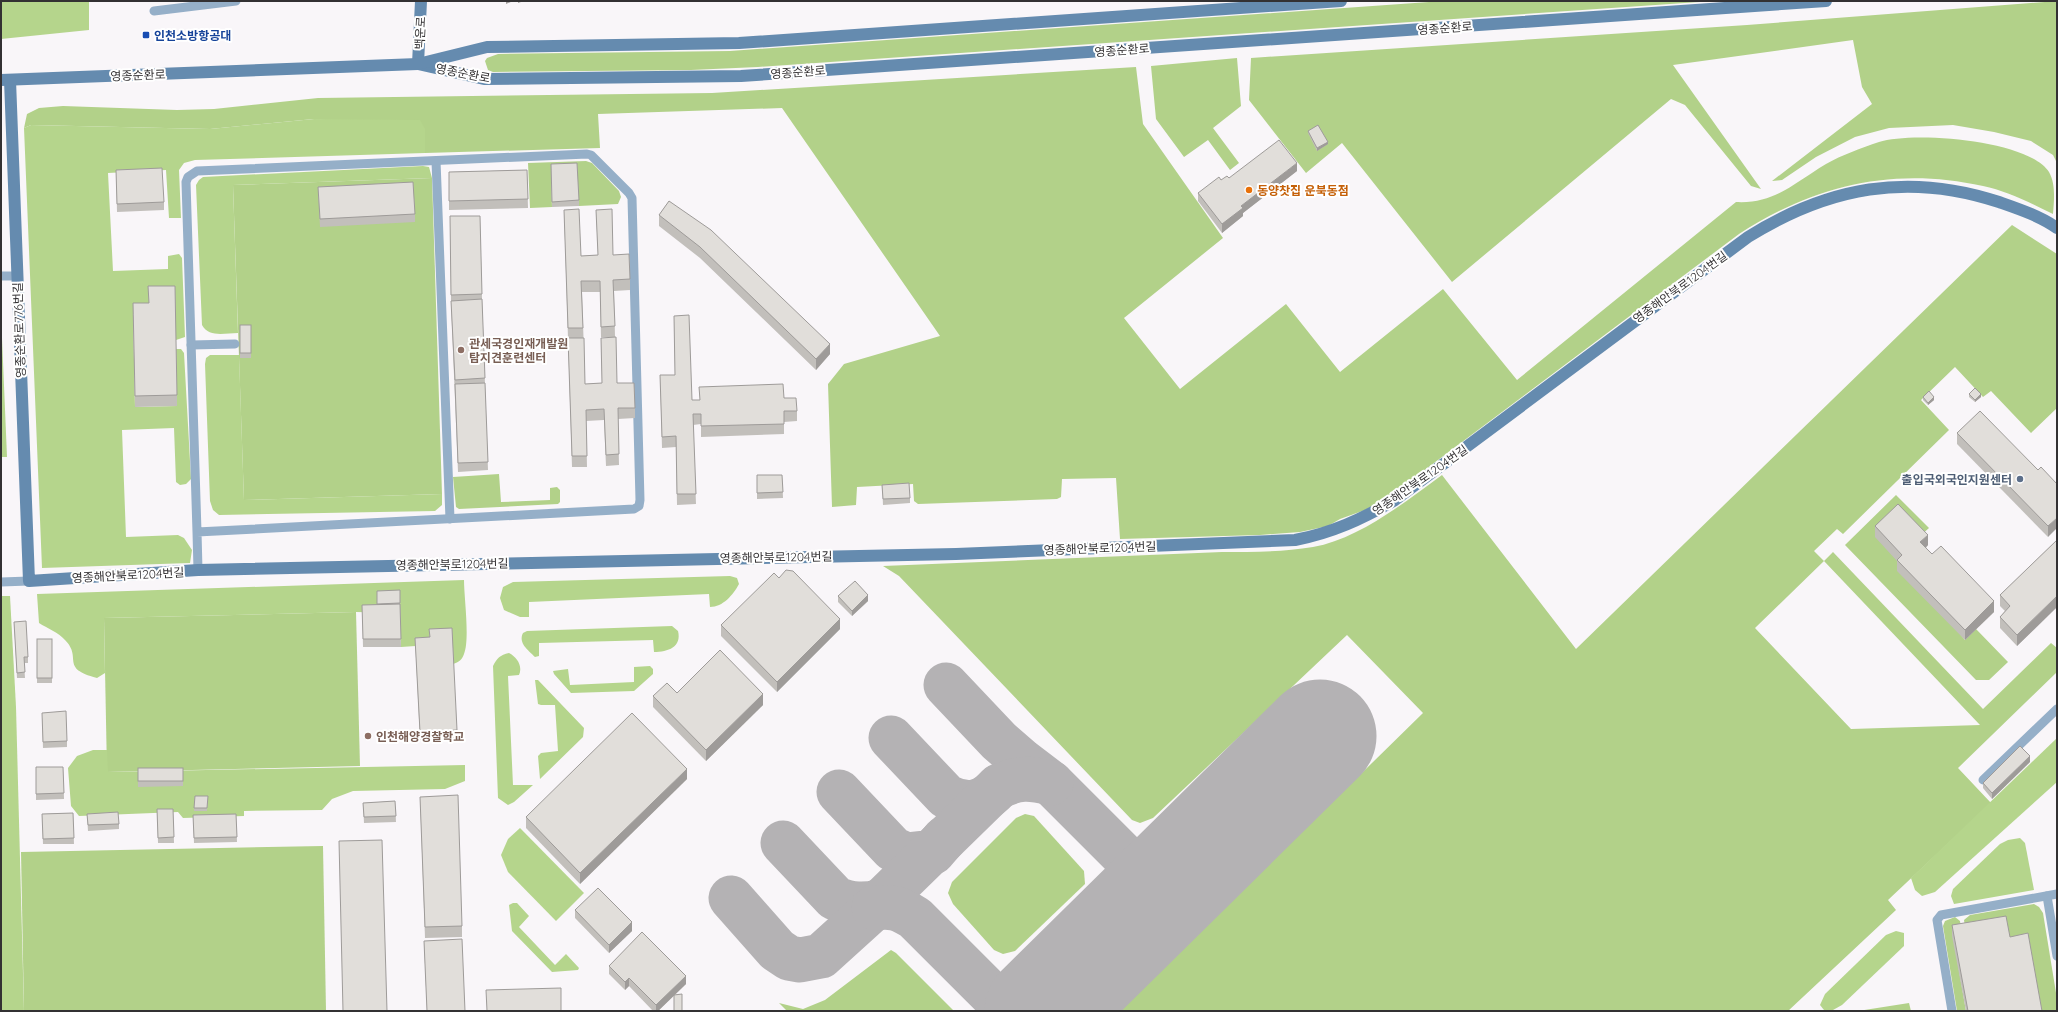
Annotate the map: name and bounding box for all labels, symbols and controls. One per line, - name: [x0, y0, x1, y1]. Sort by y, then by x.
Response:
- street label: 백운로: [412, 16, 428, 50]
- street label: 영종순환로: [1417, 19, 1473, 37]
- place label: 인천소방항공대: [154, 28, 231, 43]
- marker: 인천소방항공대: [141, 30, 151, 40]
- street label: 영종순환로: [1094, 41, 1150, 59]
- street label: 영종순환로: [434, 60, 492, 86]
- street label: 영종순환로: [770, 63, 826, 81]
- street label: 영종순환로: [110, 67, 166, 83]
- place label: 동양찻집 운북동점: [1257, 183, 1349, 198]
- marker: 동양찻집 운북동점: [1244, 185, 1254, 195]
- street label: 영종해안북로1204번길: [1630, 248, 1730, 326]
- street label: 영종순환로776번길: [10, 282, 28, 378]
- place label: 관세국경인재개발원 탐지견훈련센터: [469, 336, 568, 365]
- marker: 관세국경인재개발원 탐지견훈련센터: [456, 345, 466, 355]
- street label: 영종해안북로1204번길: [1369, 441, 1471, 519]
- place label: 출입국외국인지원센터: [1902, 472, 2012, 487]
- marker: 출입국외국인지원센터: [2015, 474, 2025, 484]
- street label: 영종해안북로1204번길: [1043, 539, 1157, 557]
- street label: 영종해안북로1204번길: [719, 549, 833, 565]
- street label: 영종해안북로1204번길: [395, 556, 509, 572]
- street label: 영종해안북로1204번길: [71, 565, 185, 585]
- place label: 인천해양경찰학교: [376, 729, 464, 744]
- marker: 인천해양경찰학교: [363, 731, 373, 741]

